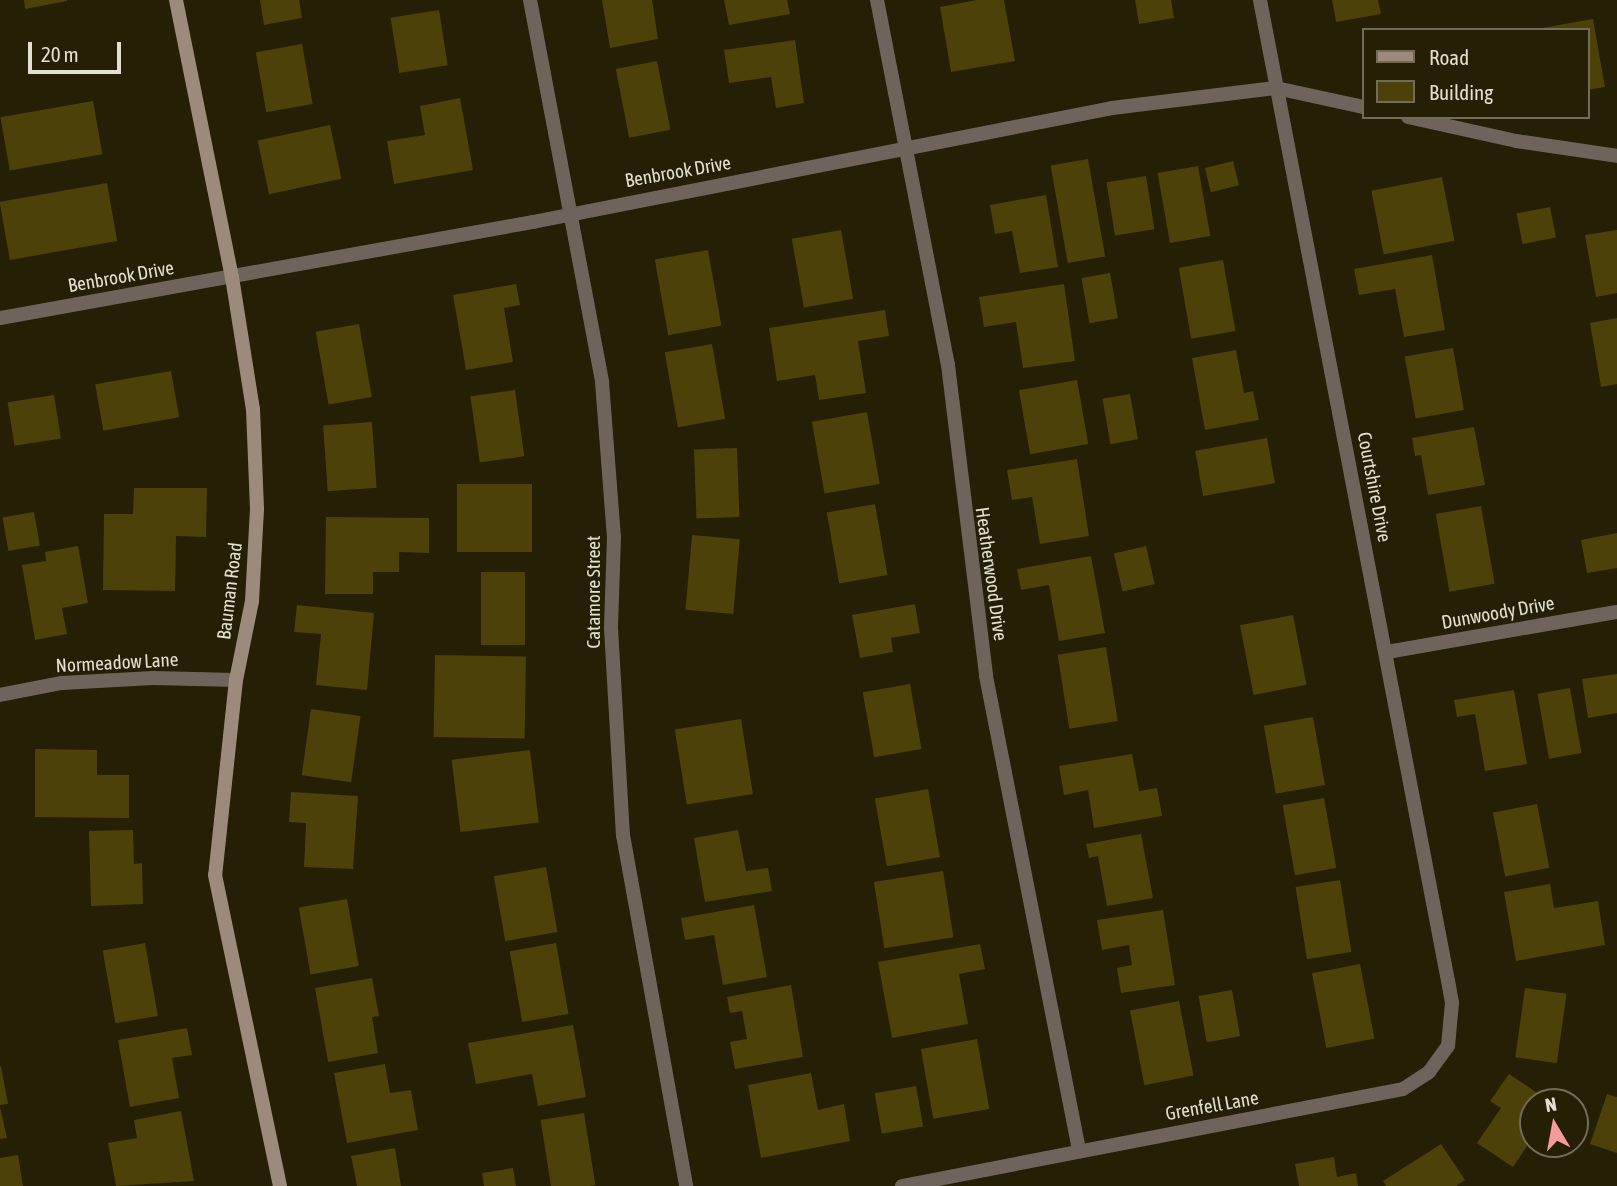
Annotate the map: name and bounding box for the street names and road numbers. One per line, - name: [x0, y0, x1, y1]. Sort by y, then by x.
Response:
- street label: Benbrook Drive: [623, 151, 733, 193]
- street label: Benbrook Drive: [66, 256, 176, 298]
- street label: Courtshire Drive: [1352, 430, 1396, 544]
- street label: Heatherwood Drive: [970, 506, 1012, 642]
- street label: Catamore Street: [583, 536, 605, 648]
- street label: Bauman Road: [213, 541, 247, 641]
- street label: Dunwoody Drive: [1440, 592, 1556, 634]
- street label: Normeadow Lane: [55, 648, 179, 678]
- street label: Grenfell Lane: [1164, 1087, 1260, 1125]

